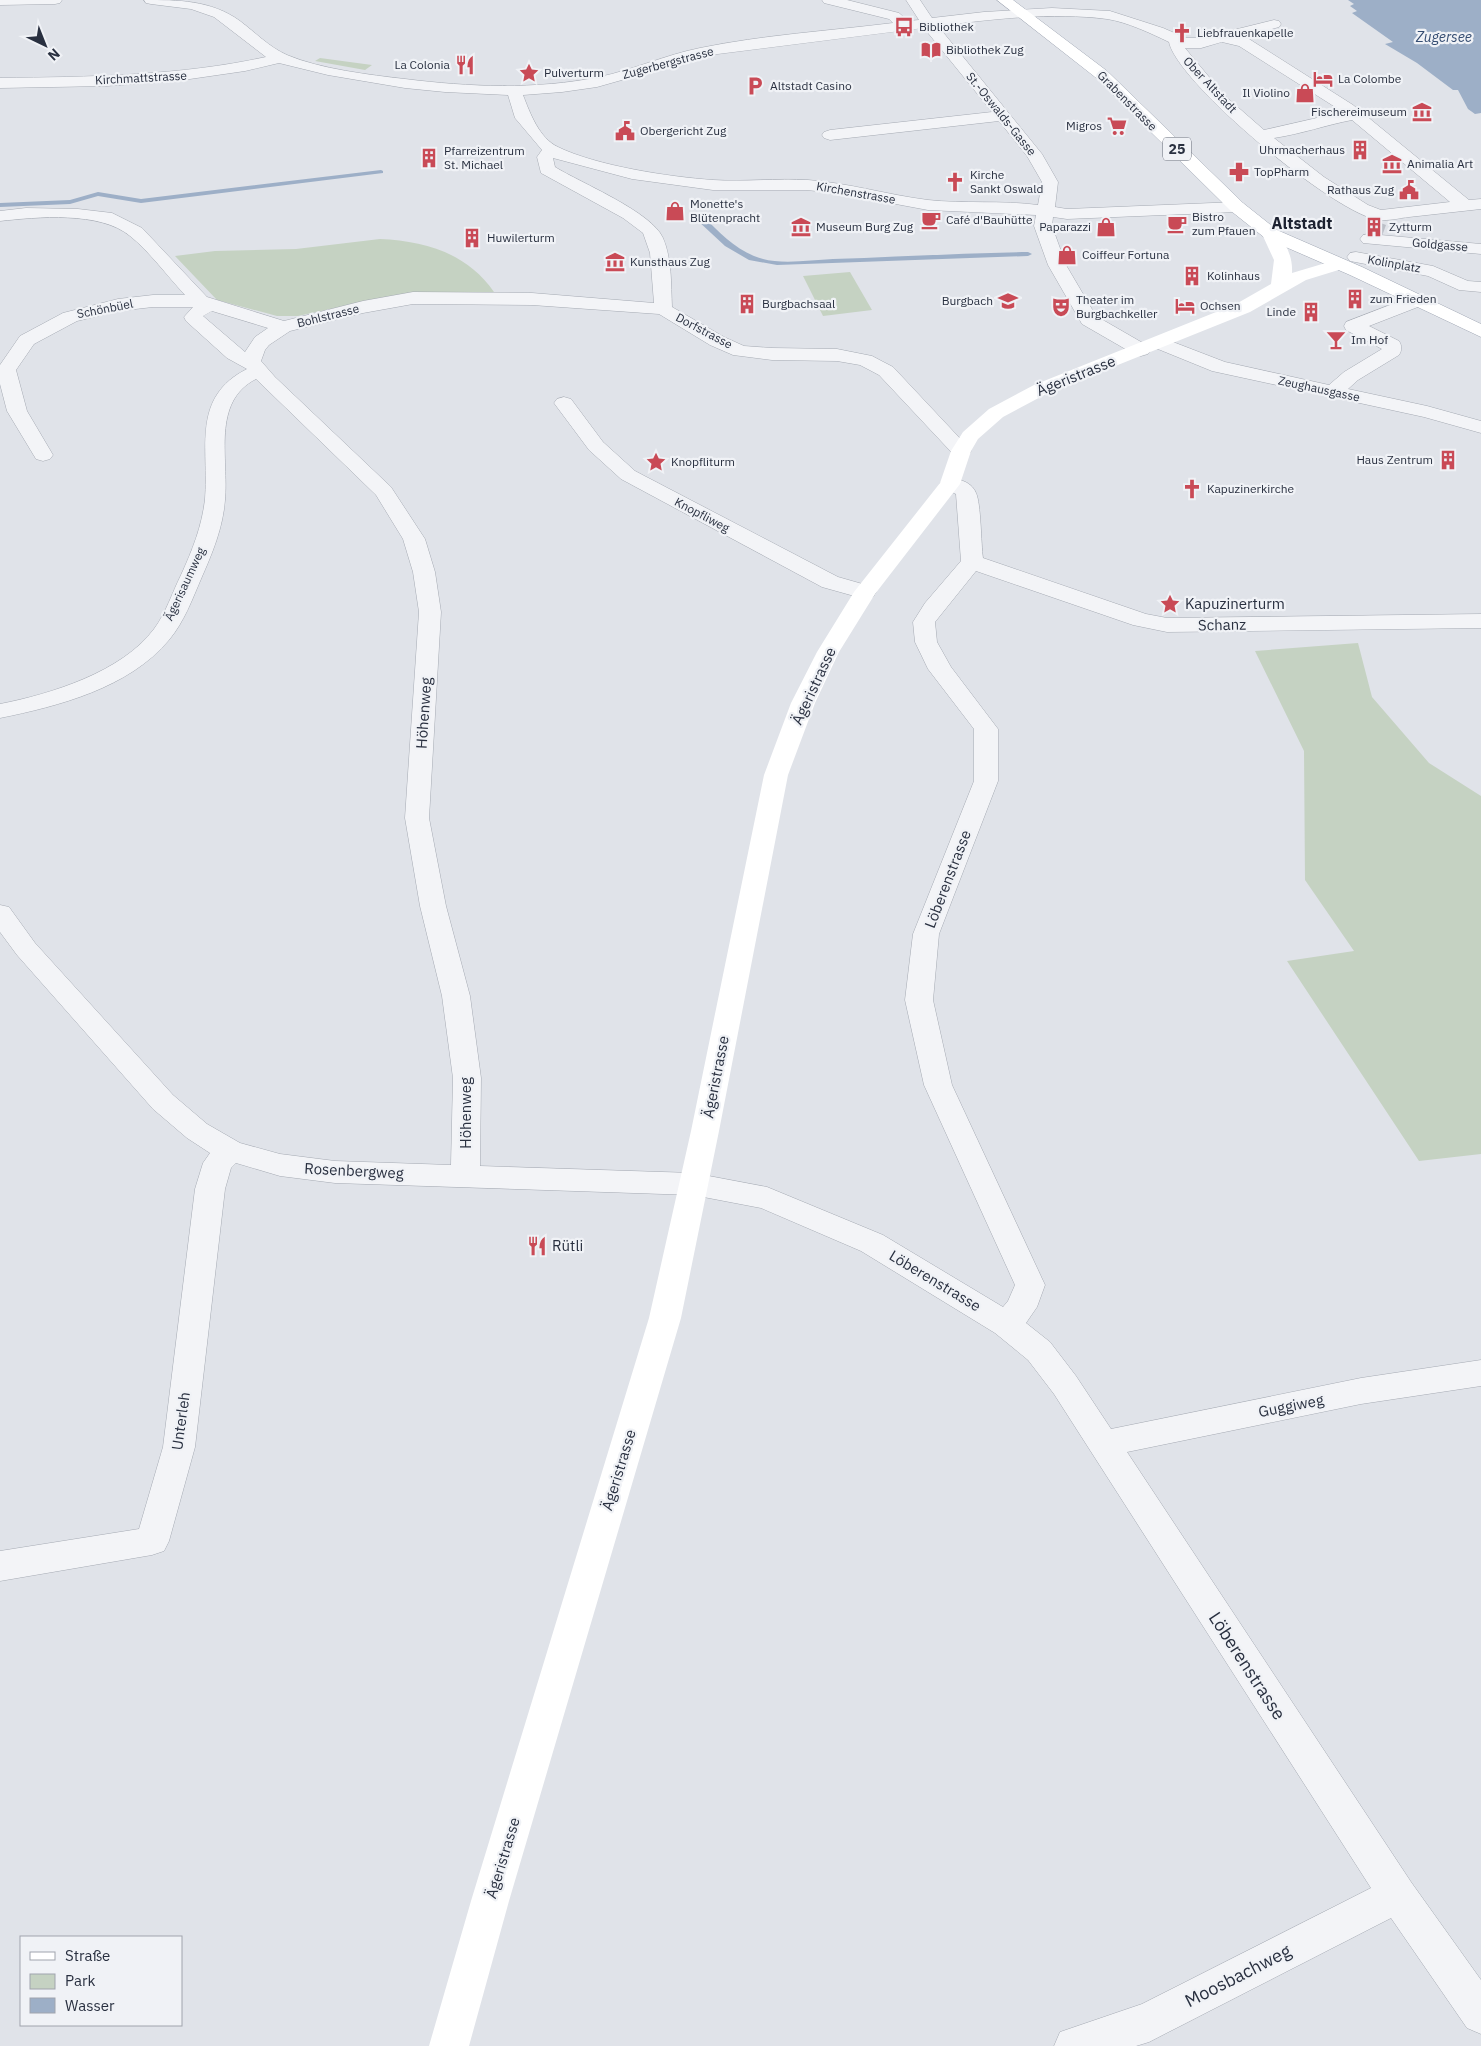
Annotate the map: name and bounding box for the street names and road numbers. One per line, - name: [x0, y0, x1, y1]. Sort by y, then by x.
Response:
- street label: Zugerbergstrasse: [621, 43, 716, 82]
- street label: Ober Altstadt: [1180, 53, 1240, 116]
- street label: Kirchmattstrasse: [95, 68, 188, 87]
- street label: Grabenstrasse: [1094, 68, 1161, 134]
- street label: St.-Oswalds-Gasse: [963, 69, 1040, 159]
- road number: 25: [1163, 138, 1191, 160]
- street label: Kirchenstrasse: [815, 178, 897, 207]
- street label: Goldgasse: [1411, 235, 1469, 254]
- street label: Kolinplatz: [1366, 251, 1422, 276]
- street label: Schönbüel: [75, 296, 134, 321]
- street label: Bohlstrasse: [295, 300, 361, 330]
- street label: Dorfstrasse: [673, 309, 736, 352]
- street label: Ägeristrasse: [1033, 351, 1118, 400]
- street label: Zeughausgasse: [1277, 373, 1362, 405]
- street label: Knopfliweg: [672, 494, 733, 536]
- street label: Ägerisaumweg: [161, 544, 208, 623]
- street label: Schanz: [1198, 615, 1246, 634]
- street label: Ägeristrasse: [787, 644, 840, 728]
- street label: Höhenweg: [412, 676, 435, 749]
- street label: Löberenstrasse: [920, 827, 975, 931]
- street label: Ägeristrasse: [698, 1034, 733, 1120]
- street label: Höhenweg: [456, 1077, 475, 1149]
- street label: Rosenbergweg: [304, 1158, 404, 1183]
- street label: Löberenstrasse: [886, 1246, 985, 1315]
- street label: Guggiweg: [1257, 1390, 1325, 1421]
- street label: Unterleh: [167, 1391, 194, 1451]
- street label: Ägeristrasse: [597, 1427, 640, 1513]
- street label: Löberenstrasse: [1204, 1607, 1291, 1724]
- street label: Ägeristrasse: [481, 1815, 524, 1901]
- street label: Moosbachweg: [1181, 1939, 1295, 2012]

